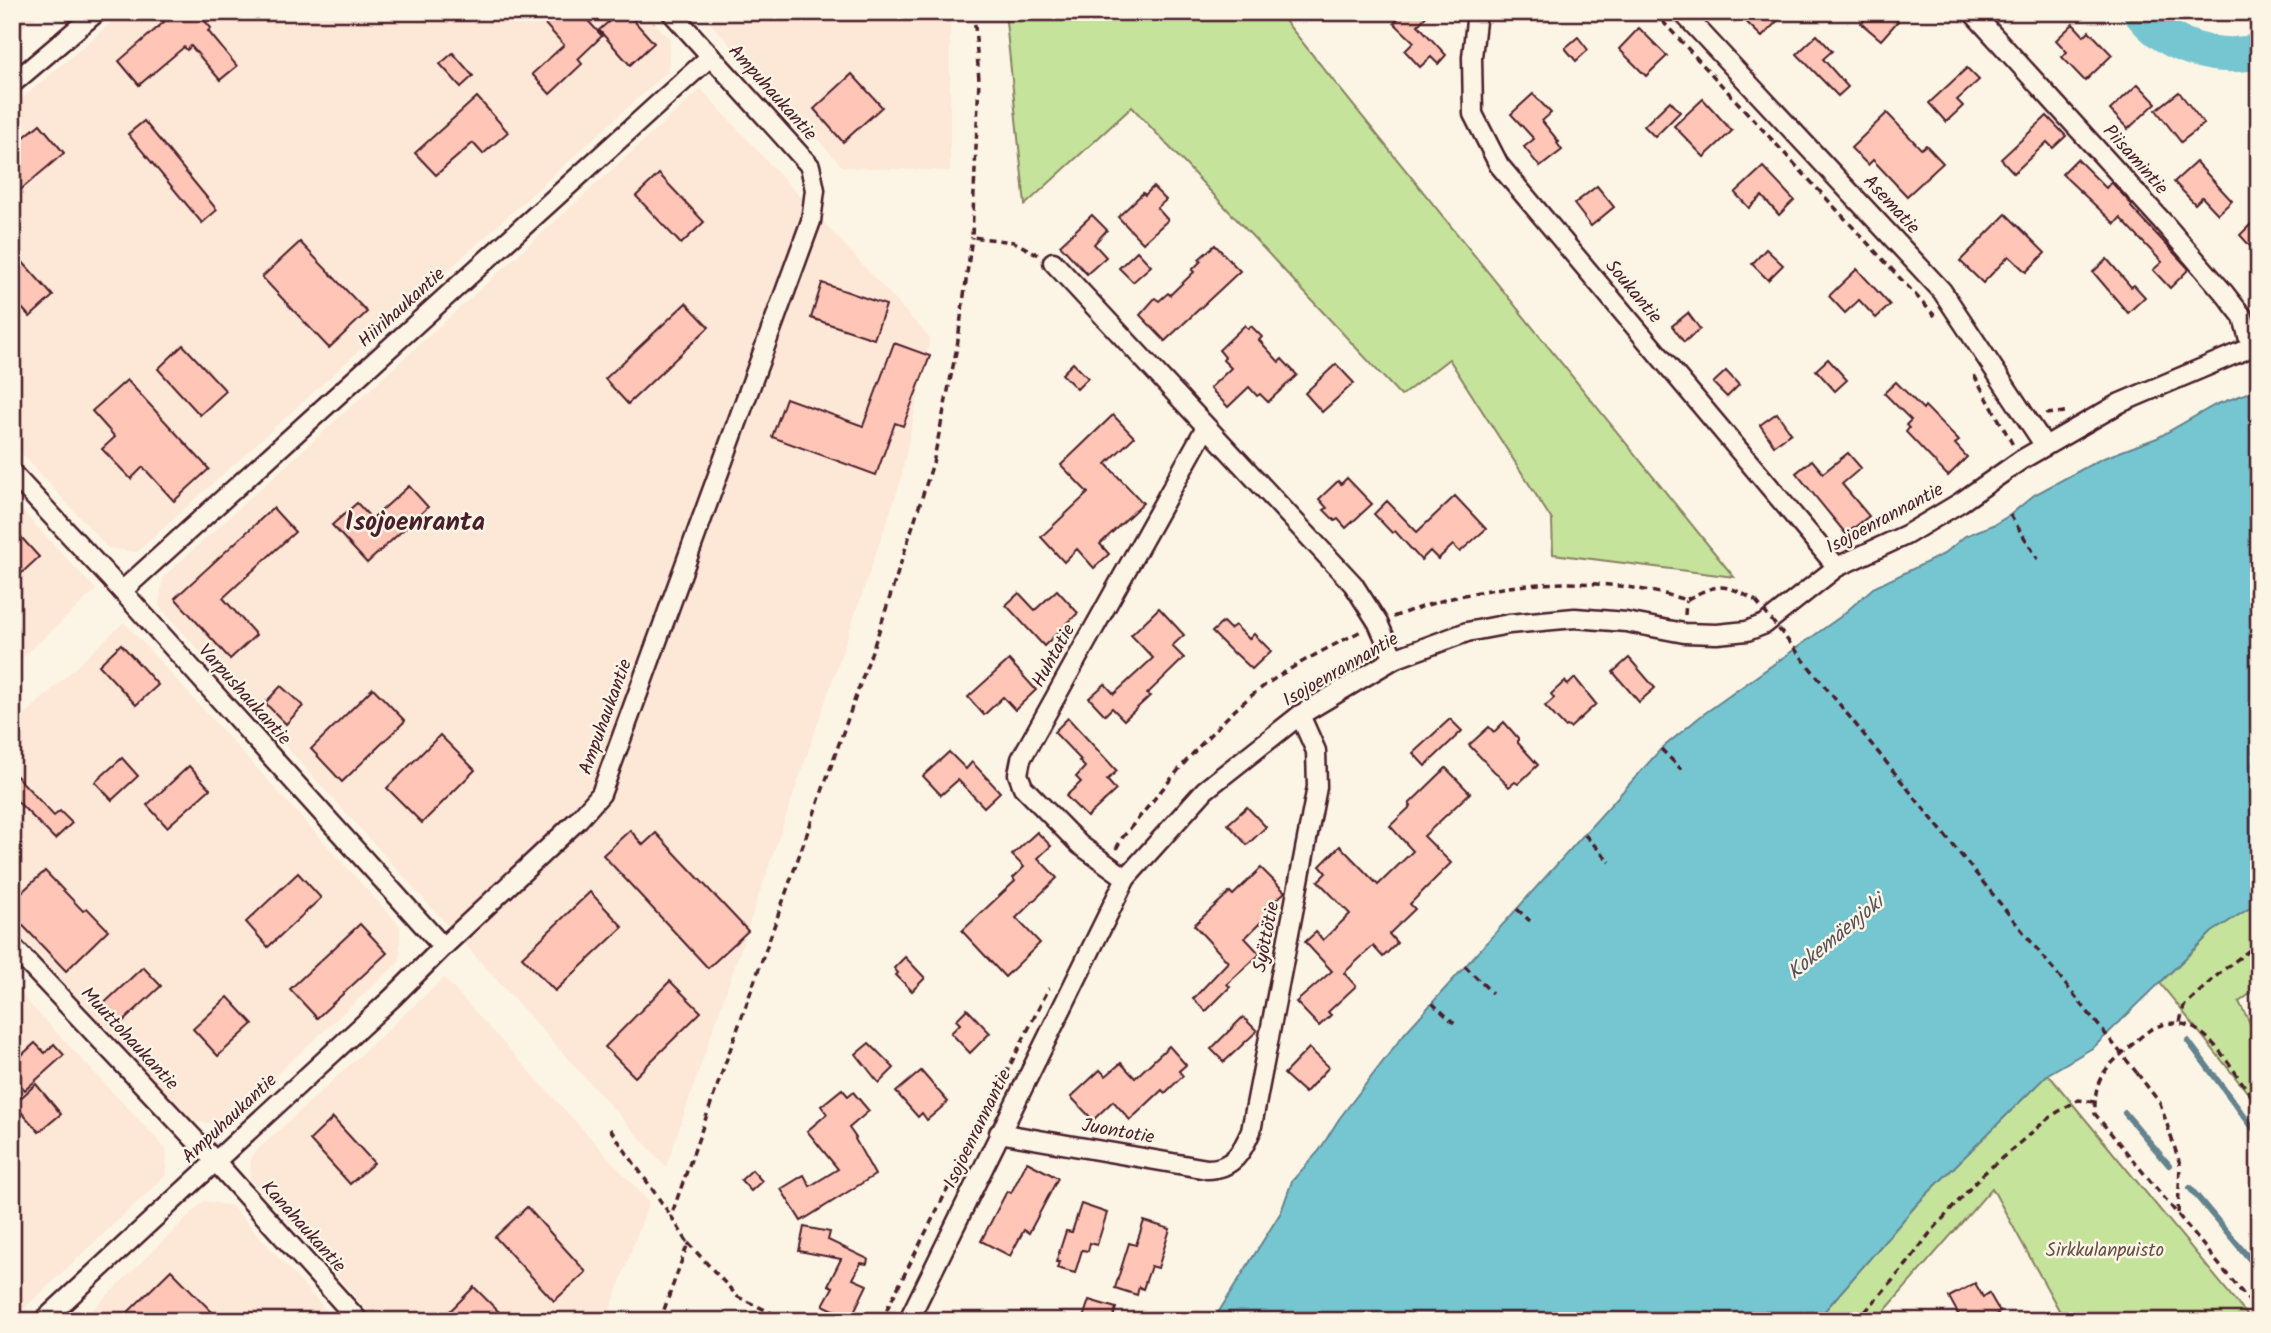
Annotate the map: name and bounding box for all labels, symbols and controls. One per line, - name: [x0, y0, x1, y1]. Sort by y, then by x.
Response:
- street label: Ampuhaukantie: [720, 38, 824, 149]
- street label: Piisamintie: [2095, 118, 2175, 203]
- street label: Asematie: [1855, 168, 1927, 242]
- street label: Soukantie: [1597, 253, 1669, 331]
- street label: Hiirihaukantie: [351, 260, 453, 356]
- street label: Isojoenrannantie: [1821, 475, 1950, 563]
- district label: Isojoenranta: [345, 502, 485, 544]
- street label: Huhtatie: [1024, 618, 1084, 693]
- street label: Isojoenrannantie: [1277, 624, 1405, 715]
- street label: Varpushaukantie: [190, 637, 298, 753]
- street label: Ampuhaukantie: [571, 654, 641, 779]
- water label: Kokemäenjoki: [1780, 885, 1895, 989]
- street label: Syöttötie: [1245, 899, 1289, 975]
- street label: Muuttohaukantie: [73, 980, 186, 1098]
- street label: Isojoenrannantie: [936, 1064, 1020, 1194]
- street label: Ampuhaukantie: [175, 1066, 285, 1171]
- street label: Juontotie: [1079, 1111, 1157, 1153]
- street label: Kanahaukantie: [253, 1174, 353, 1280]
- park label: Sirkkulanpuisto: [2046, 1236, 2164, 1266]

